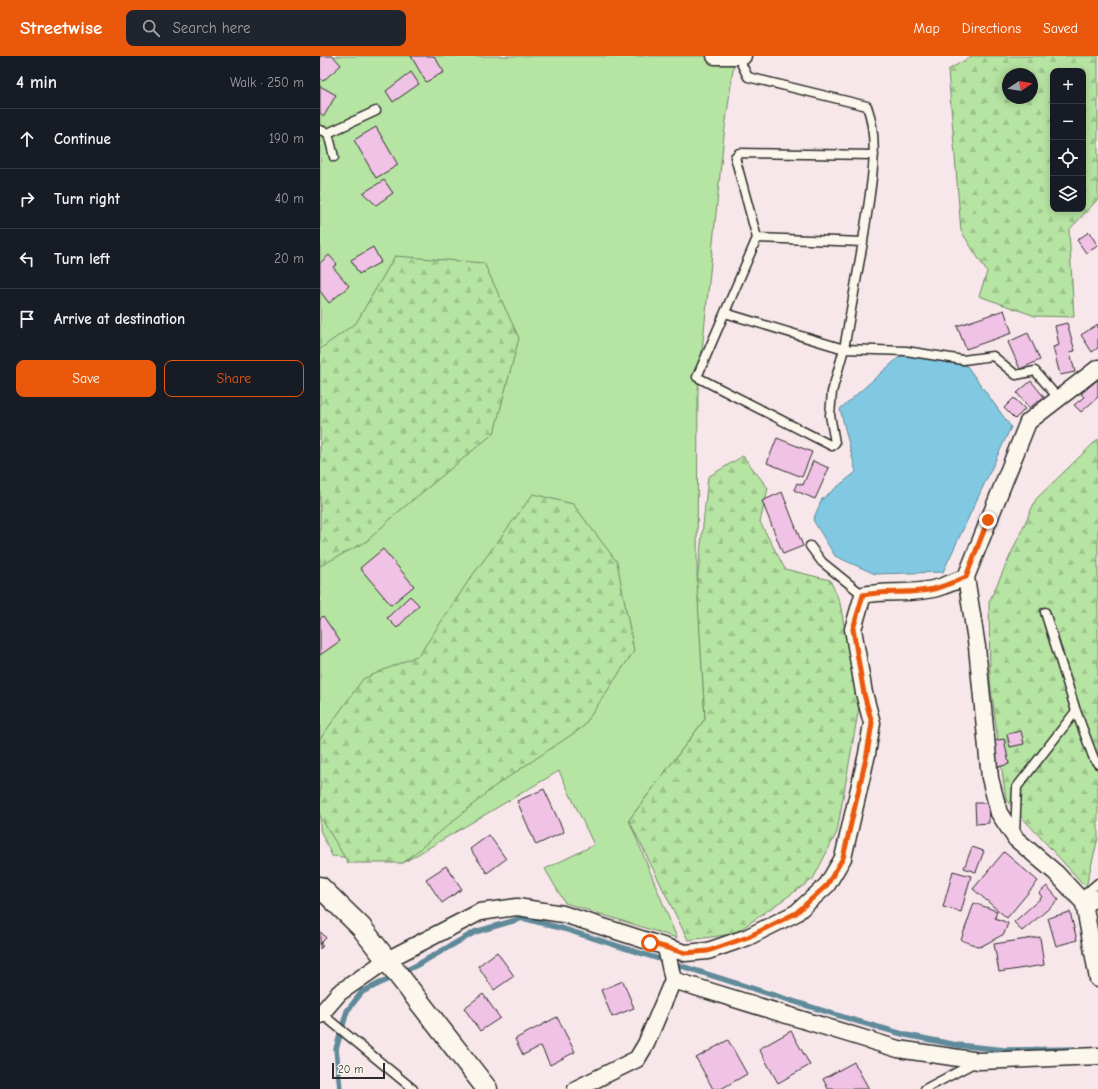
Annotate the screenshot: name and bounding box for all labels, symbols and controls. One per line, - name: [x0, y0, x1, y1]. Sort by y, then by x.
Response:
- search box: [126, 10, 406, 46]
- text: Streetwise: [20, 17, 102, 39]
- icon: search: [140, 17, 162, 39]
- text: Search here: [172, 19, 250, 37]
- text: Map: [913, 20, 940, 37]
- text: Directions: [962, 20, 1021, 37]
- text: Saved: [1043, 20, 1078, 37]
- north arrow: [1002, 68, 1038, 104]
- map controls: [1050, 68, 1086, 212]
- button: +: [1050, 68, 1086, 104]
- text: 4 min: [16, 73, 57, 92]
- text: Walk · 250 m: [230, 75, 304, 90]
- button: −: [1050, 104, 1086, 140]
- icon: ahead: [16, 128, 38, 150]
- text: Continue: [54, 130, 111, 148]
- text: 190 m: [269, 131, 304, 146]
- button: locate: [1050, 140, 1086, 176]
- button: layers: [1050, 176, 1086, 212]
- icon: right: [16, 188, 38, 210]
- text: Turn right: [54, 190, 120, 208]
- text: 40 m: [275, 191, 304, 206]
- icon: left: [16, 248, 38, 270]
- text: Turn left: [54, 250, 110, 268]
- text: 20 m: [274, 251, 304, 266]
- icon: arrive: [16, 308, 38, 330]
- text: Arrive at destination: [54, 310, 185, 328]
- button: Save: [16, 360, 156, 397]
- button: Share: [164, 360, 304, 397]
- route end: [979, 511, 997, 529]
- route start: [641, 934, 659, 952]
- scale bar: [332, 1061, 385, 1080]
- text: 20 m: [338, 1063, 363, 1076]

